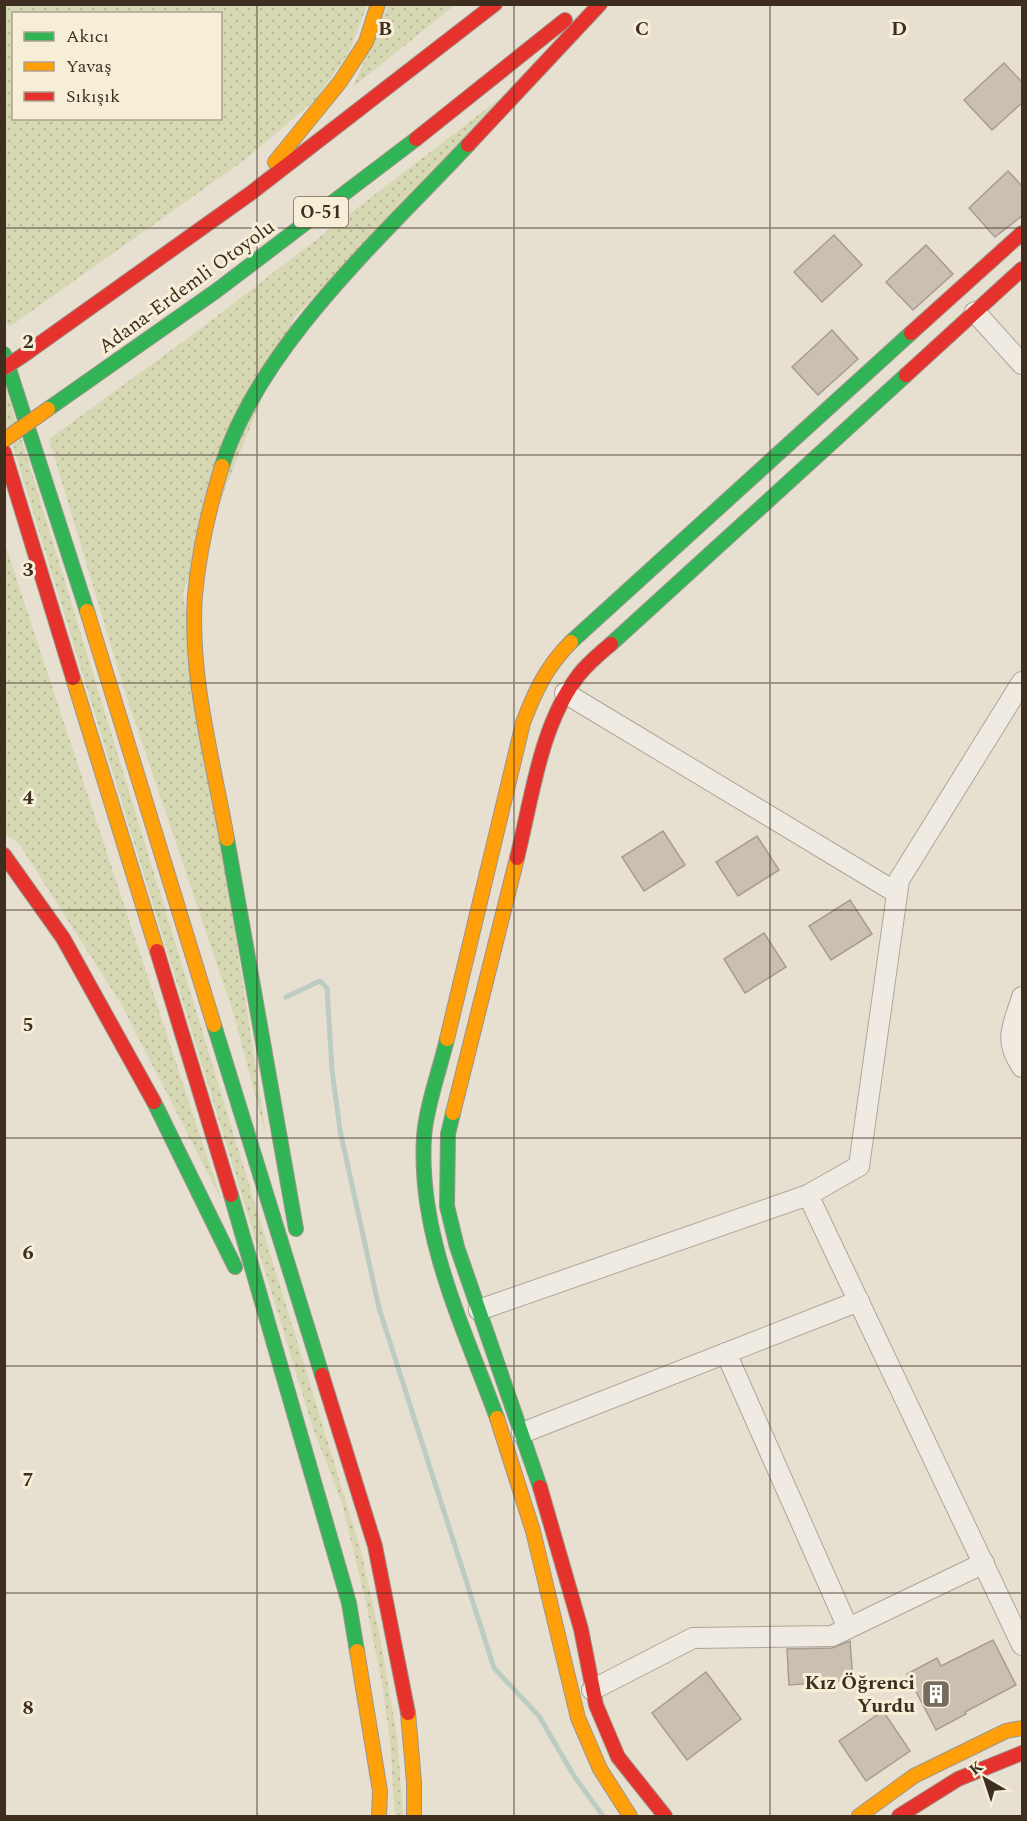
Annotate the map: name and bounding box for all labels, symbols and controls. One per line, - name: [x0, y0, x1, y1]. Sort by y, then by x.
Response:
- legend: [12, 12, 222, 120]
- text: B: [378, 14, 392, 44]
- text: C: [635, 14, 649, 44]
- text: D: [891, 14, 907, 44]
- text: Akıcı: [66, 23, 109, 50]
- text: Yavaş: [66, 53, 112, 80]
- text: Sıkışık: [66, 83, 120, 110]
- road number: O-51: [294, 197, 348, 227]
- street label: Adana-Erdemli Otoyolu: [92, 212, 281, 361]
- text: 2: [22, 327, 34, 357]
- text: 3: [22, 555, 34, 585]
- text: 4: [22, 783, 34, 813]
- text: 5: [22, 1010, 34, 1040]
- text: 6: [22, 1238, 34, 1268]
- text: 7: [22, 1465, 34, 1495]
- place label: Kız Öğrenci Yurdu: [805, 1668, 915, 1721]
- building icon: Kız Öğrenci Yurdu: [920, 1678, 952, 1710]
- text: 8: [22, 1693, 34, 1723]
- north arrow: [955, 1749, 1015, 1809]
- text: K: [964, 1755, 989, 1781]

